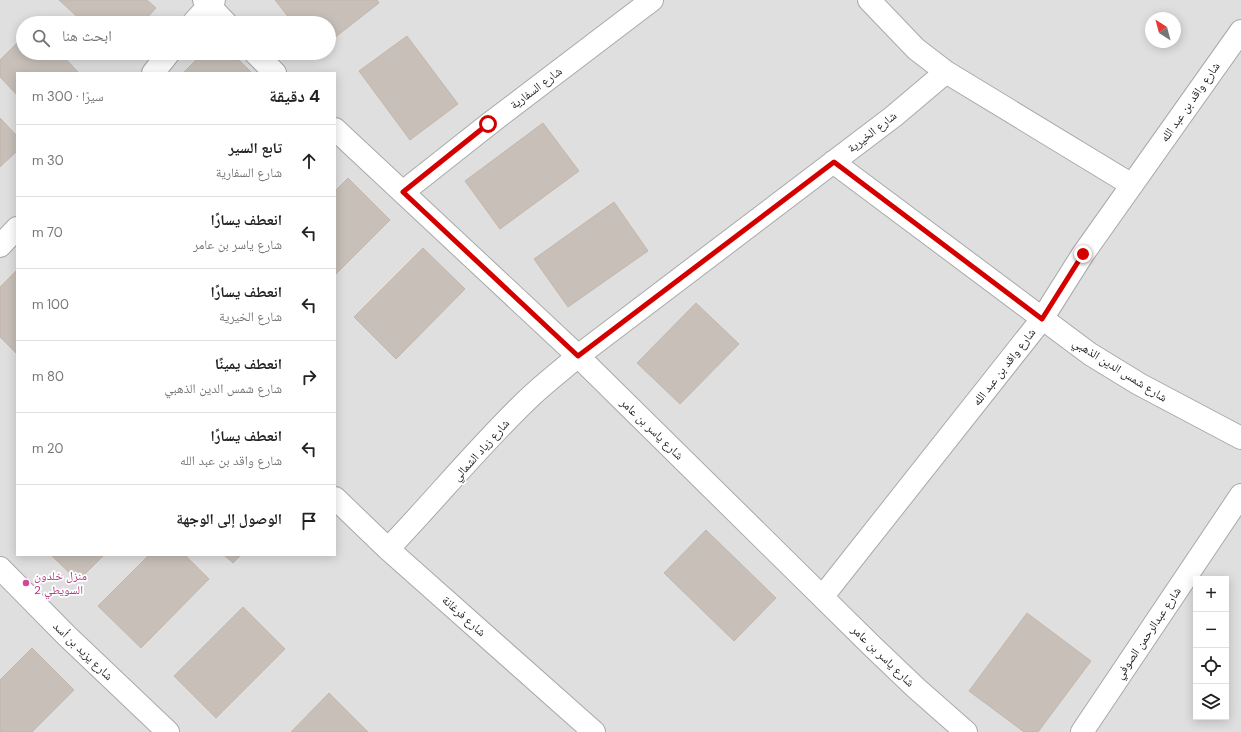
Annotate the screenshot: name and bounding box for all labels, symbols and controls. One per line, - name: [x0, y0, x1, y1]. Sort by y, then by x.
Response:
- north arrow: [1145, 12, 1181, 48]
- search box: [16, 16, 336, 60]
- text: ابحث هنا: [62, 26, 112, 46]
- icon: search: [30, 27, 52, 49]
- street label: شارع واقد بن عبد الله: [1156, 59, 1224, 145]
- street label: شارع السفارية: [507, 63, 565, 113]
- text: 4 دقيقة: [269, 85, 320, 107]
- text: سيرًا · 300 m: [32, 88, 104, 105]
- street label: شارع الخيرية: [844, 108, 900, 156]
- route start: [479, 115, 497, 133]
- text: تابع السير: [228, 138, 282, 158]
- icon: ahead: [298, 150, 320, 172]
- text: 30 m: [32, 152, 64, 169]
- text: شارع السفارية: [216, 164, 282, 181]
- text: انعطف يسارًا: [210, 210, 282, 230]
- icon: left: [298, 222, 320, 244]
- text: 70 m: [32, 224, 63, 241]
- text: شارع ياسر بن عامر: [193, 236, 282, 253]
- route end: [1074, 245, 1092, 263]
- text: انعطف يسارًا: [210, 282, 282, 302]
- icon: left: [298, 294, 320, 316]
- text: 100 m: [32, 296, 69, 313]
- text: شارع الخيرية: [219, 308, 282, 325]
- street label: شارع واقد بن عبد الله: [969, 325, 1039, 409]
- street label: شارع شمس الدين الذهبي: [1069, 334, 1170, 407]
- text: انعطف يمينًا: [215, 354, 282, 374]
- icon: right: [298, 366, 320, 388]
- text: 80 m: [32, 368, 64, 385]
- text: شارع شمس الدين الذهبي: [164, 380, 282, 397]
- street label: شارع ياسر بن عامر: [616, 394, 687, 463]
- street label: شارع زياد الشمالي: [449, 416, 515, 486]
- text: انعطف يسارًا: [210, 426, 282, 446]
- icon: left: [298, 438, 320, 460]
- text: 20 m: [32, 440, 63, 457]
- text: شارع واقد بن عبد الله: [180, 452, 282, 469]
- text: الوصول إلى الوجهة: [176, 509, 282, 529]
- icon: arrive: [298, 510, 320, 532]
- place label: منزل خلدون السويطي 2: [34, 568, 87, 600]
- map controls: [1193, 576, 1229, 720]
- button: +: [1193, 576, 1229, 612]
- marker: منزل خلدون السويطي 2: [21, 578, 31, 588]
- street label: شارع عبدالرحمن الصوفي: [1111, 584, 1187, 683]
- street label: شارع فرغانة: [439, 592, 489, 640]
- button: −: [1193, 612, 1229, 648]
- street label: شارع يزيد بن أسد: [49, 618, 117, 684]
- street label: شارع ياسر بن عامر: [847, 621, 918, 690]
- button: locate: [1193, 648, 1229, 684]
- button: layers: [1193, 684, 1229, 720]

